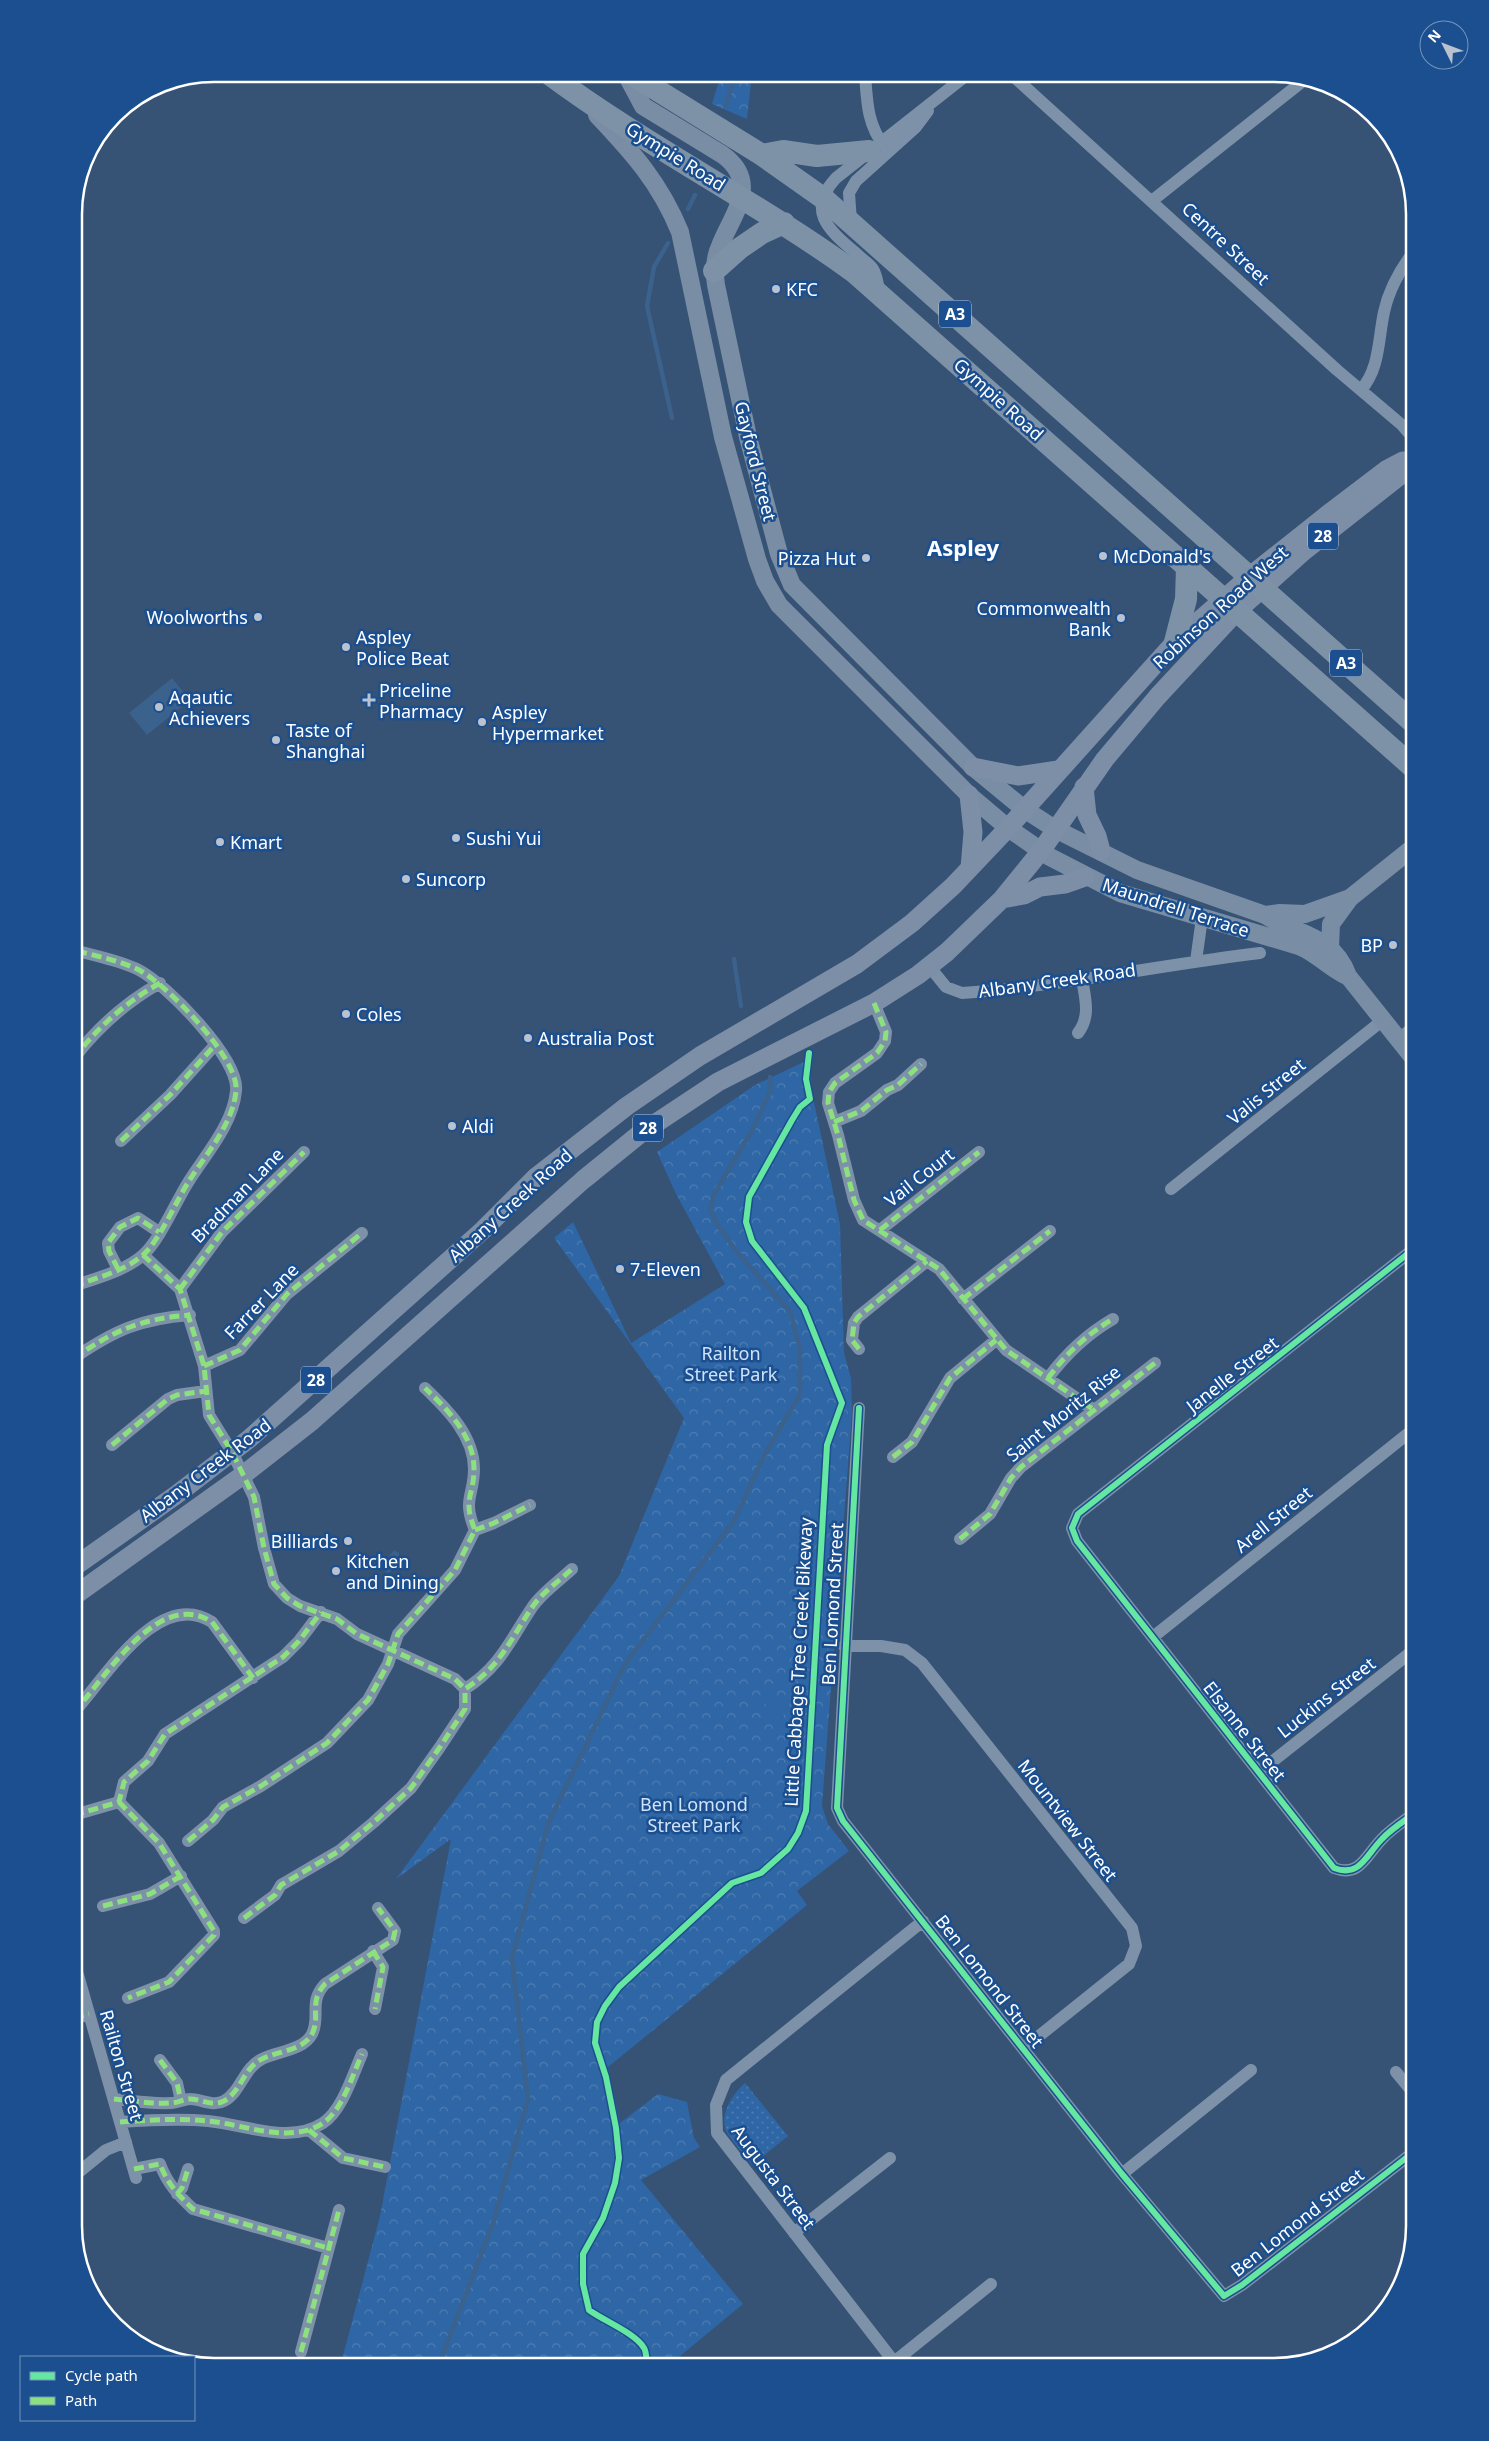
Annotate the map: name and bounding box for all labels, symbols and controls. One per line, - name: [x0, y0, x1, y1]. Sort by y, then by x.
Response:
- north arrow: [1419, 20, 1469, 70]
- text: N: [1423, 25, 1445, 47]
- street label: Gympie Road: [622, 116, 730, 196]
- street label: Centre Street: [1177, 196, 1275, 290]
- place label: KFC: [786, 277, 818, 301]
- marker: KFC: [770, 283, 782, 295]
- road number: A3: [939, 300, 971, 328]
- street label: Gympie Road: [949, 352, 1049, 446]
- street label: Gayford Street: [730, 399, 783, 524]
- road number: 28: [1308, 522, 1338, 550]
- district label: Aspley: [927, 532, 999, 562]
- street label: Robinson Road West: [1147, 540, 1293, 674]
- place label: McDonald's: [1113, 544, 1211, 568]
- place label: Pizza Hut: [778, 546, 856, 570]
- marker: McDonald's: [1097, 550, 1109, 562]
- marker: Pizza Hut: [860, 552, 872, 564]
- place label: Commonwealth Bank: [976, 596, 1111, 641]
- place label: Woolworths: [146, 605, 248, 629]
- marker: Woolworths: [252, 611, 264, 623]
- marker: Commonwealth Bank: [1115, 612, 1127, 624]
- place label: Aspley Police Beat: [356, 625, 449, 670]
- marker: Aspley Police Beat: [340, 641, 352, 653]
- road number: A3: [1330, 650, 1362, 676]
- place label: Priceline Pharmacy: [379, 678, 464, 723]
- place label: Aqautic Achievers: [169, 685, 250, 730]
- marker: Priceline Pharmacy: [363, 694, 375, 706]
- place label: Aspley Hypermarket: [492, 700, 604, 745]
- marker: Aqautic Achievers: [153, 701, 165, 713]
- marker: Aspley Hypermarket: [476, 716, 488, 728]
- place label: Taste of Shanghai: [286, 718, 365, 763]
- marker: Taste of Shanghai: [270, 734, 282, 746]
- place label: Sushi Yui: [466, 826, 542, 850]
- place label: Kmart: [230, 830, 283, 854]
- marker: Sushi Yui: [450, 832, 462, 844]
- marker: Kmart: [214, 836, 226, 848]
- place label: Suncorp: [416, 867, 486, 891]
- street label: Maundrell Terrace: [1099, 872, 1253, 942]
- marker: Suncorp: [400, 873, 412, 885]
- place label: BP: [1360, 933, 1383, 957]
- marker: BP: [1387, 939, 1399, 951]
- street label: Albany Creek Road: [977, 957, 1137, 1003]
- place label: Coles: [356, 1002, 402, 1026]
- marker: Coles: [340, 1008, 352, 1020]
- place label: Australia Post: [538, 1026, 654, 1050]
- marker: Australia Post: [522, 1032, 534, 1044]
- street label: Valis Street: [1222, 1052, 1310, 1130]
- place label: Aldi: [462, 1114, 494, 1138]
- road number: 28: [633, 1114, 663, 1142]
- marker: Aldi: [446, 1120, 458, 1132]
- street label: Bradman Lane: [185, 1142, 289, 1248]
- street label: Vail Court: [879, 1142, 959, 1212]
- street label: Albany Creek Road: [443, 1143, 577, 1267]
- place label: 7-Eleven: [630, 1257, 701, 1281]
- street label: Farrer Lane: [219, 1258, 303, 1344]
- marker: 7-Eleven: [614, 1263, 626, 1275]
- street label: Janelle Street: [1179, 1330, 1283, 1419]
- park label: Railton Street Park: [685, 1341, 778, 1386]
- street label: Saint Moritz Rise: [1001, 1359, 1125, 1467]
- road number: 28: [301, 1366, 331, 1394]
- street label: Albany Creek Road: [134, 1413, 276, 1527]
- street label: Arell Street: [1229, 1480, 1317, 1558]
- street label: Little Cabbage Tree Creek Bikeway: [778, 1516, 818, 1807]
- street label: Ben Lomond Street: [816, 1522, 848, 1686]
- place label: Billiards: [271, 1529, 338, 1553]
- marker: Billiards: [342, 1535, 354, 1547]
- place label: Kitchen and Dining: [346, 1549, 439, 1594]
- marker: Kitchen and Dining: [330, 1565, 342, 1577]
- street label: Luckins Street: [1272, 1651, 1380, 1743]
- street label: Elsanne Street: [1198, 1676, 1292, 1786]
- street label: Mountview Street: [1013, 1754, 1124, 1886]
- park label: Ben Lomond Street Park: [640, 1792, 748, 1837]
- street label: Ben Lomond Street: [930, 1909, 1050, 2053]
- street label: Railton Street: [95, 2007, 149, 2124]
- street label: Augusta Street: [727, 2120, 821, 2235]
- street label: Ben Lomond Street: [1225, 2162, 1369, 2282]
- legend: [20, 2356, 195, 2421]
- text: Cycle path: [65, 2365, 138, 2385]
- text: Path: [65, 2390, 97, 2410]

